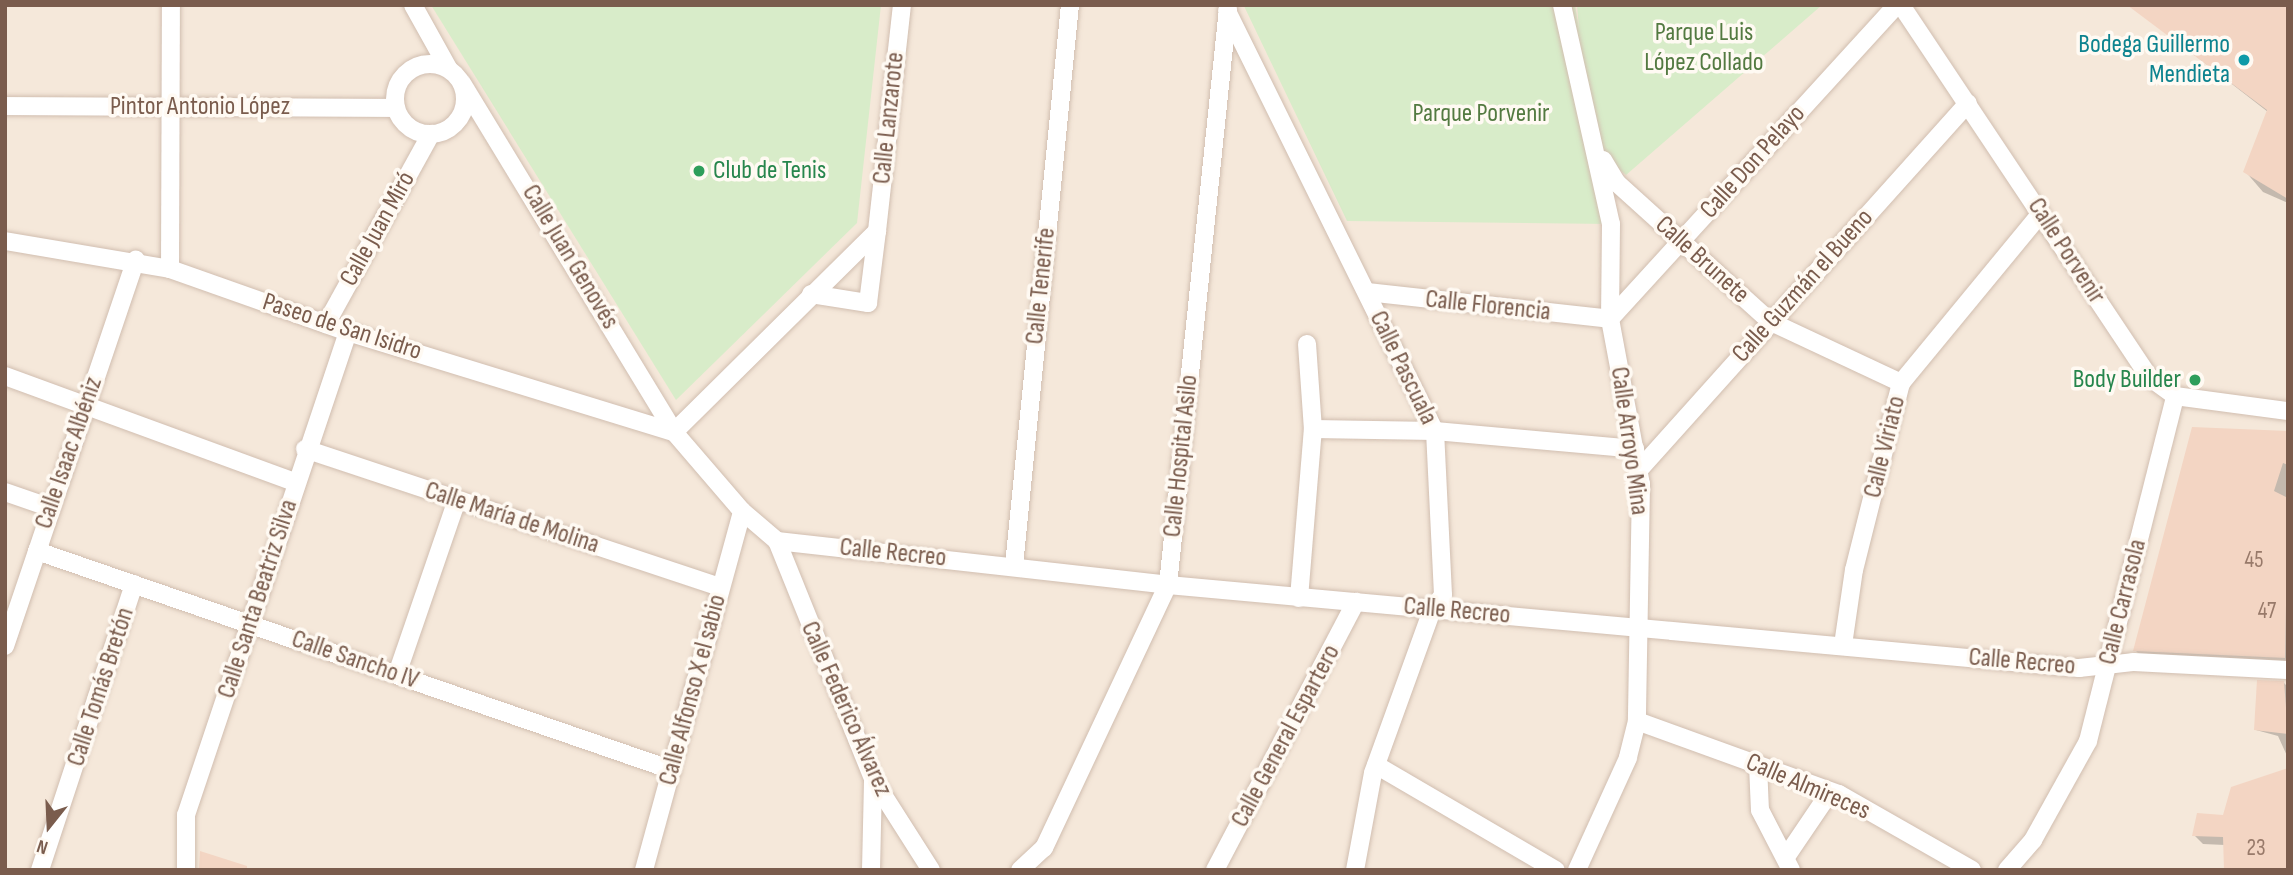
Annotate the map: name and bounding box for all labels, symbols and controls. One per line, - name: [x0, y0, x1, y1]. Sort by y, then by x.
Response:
- park label: Parque Luis López Collado: [1644, 17, 1764, 78]
- place label: Bodega Guillermo Mendieta: [2078, 29, 2230, 90]
- street label: Calle Lanzarote: [867, 50, 911, 186]
- marker: Bodega Guillermo Mendieta: [2236, 52, 2252, 68]
- street label: Pintor Antonio López: [110, 91, 290, 123]
- park label: Parque Porvenir: [1412, 98, 1550, 130]
- street label: Calle Don Pelayo: [1694, 99, 1812, 225]
- place label: Club de Tenis: [713, 155, 826, 187]
- marker: Club de Tenis: [691, 163, 707, 179]
- street label: Calle Juan Miró: [334, 166, 422, 292]
- street label: Calle Juan Genovés: [515, 179, 625, 335]
- street label: Calle Porvenir: [2020, 192, 2112, 310]
- street label: Calle Guzmán el Bueno: [1726, 203, 1880, 369]
- street label: Calle Brunete: [1648, 210, 1756, 310]
- street label: Calle Tenerife: [1019, 226, 1063, 346]
- street label: Calle Florencia: [1424, 284, 1552, 328]
- street label: Paseo de San Isidro: [259, 287, 425, 367]
- street label: Calle Pascuala: [1362, 306, 1444, 430]
- place label: Body Builder: [2073, 364, 2181, 396]
- street label: Calle Arroyo Mina: [1603, 365, 1655, 517]
- marker: Body Builder: [2187, 372, 2203, 388]
- street label: Calle Isaac Albéniz: [28, 373, 110, 533]
- street label: Calle Hospital Asilo: [1157, 373, 1205, 539]
- street label: Calle Viriato: [1857, 393, 1913, 501]
- street label: Calle María de Molina: [421, 475, 603, 561]
- street label: Calle Santa Beatriz Silva: [211, 496, 305, 702]
- street label: Calle Recreo: [838, 532, 948, 574]
- street label: Calle Carrasola: [2092, 536, 2154, 668]
- house number: 45: [2245, 546, 2263, 574]
- street label: Calle Alfonso X el sabio: [653, 591, 733, 789]
- street label: Calle Recreo: [1402, 591, 1512, 631]
- house number: 47: [2258, 597, 2276, 625]
- street label: Calle Tomás Bretón: [61, 604, 141, 770]
- street label: Calle Federico Álvarez: [794, 617, 898, 801]
- street label: Calle Sancho IV: [287, 624, 423, 696]
- street label: Calle General Espartero: [1225, 639, 1347, 833]
- street label: Calle Recreo: [1967, 642, 2077, 682]
- street label: Calle Almireces: [1741, 747, 1875, 827]
- north arrow: [14, 791, 84, 861]
- text: N: [34, 834, 51, 859]
- house number: 23: [2246, 834, 2266, 862]

